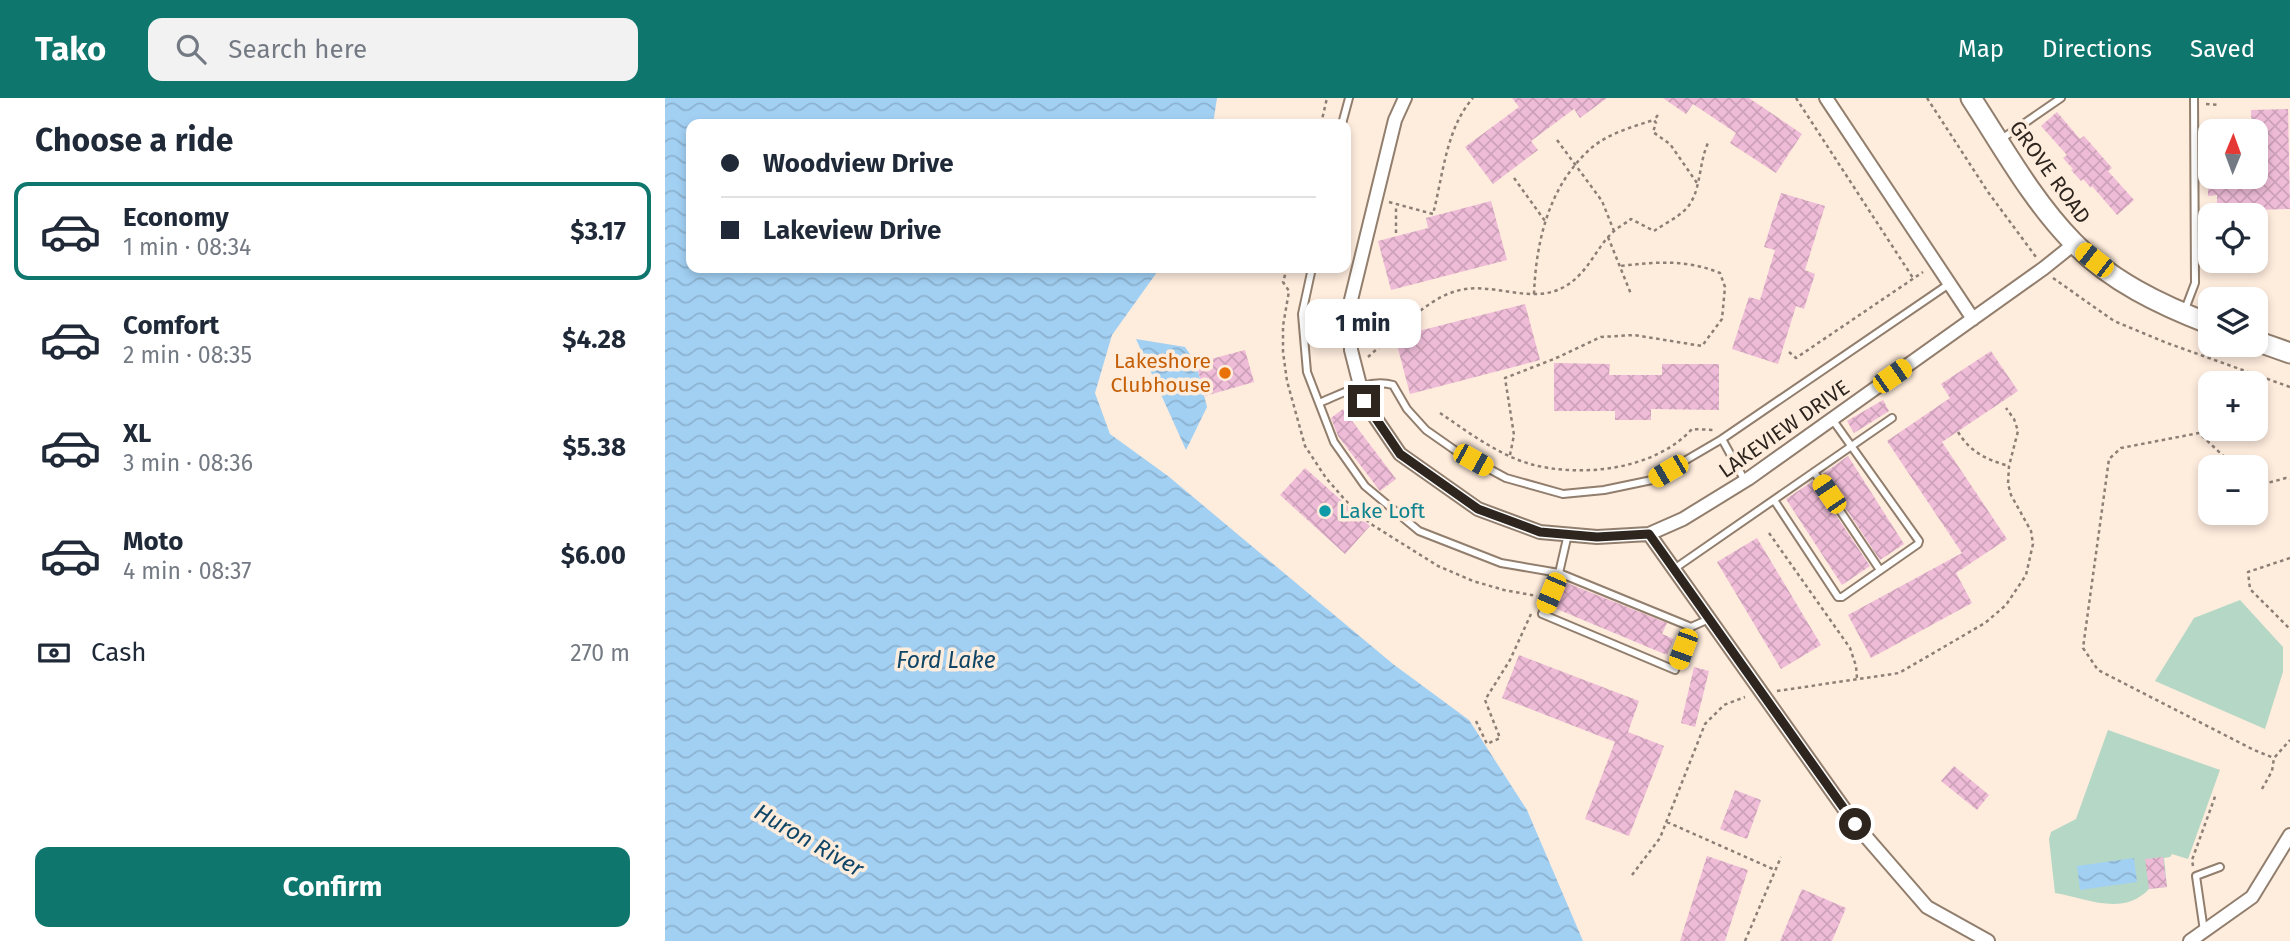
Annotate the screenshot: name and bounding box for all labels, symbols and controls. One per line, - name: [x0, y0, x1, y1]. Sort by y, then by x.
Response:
- search box: [148, 18, 638, 81]
- text: Tako: [35, 29, 106, 69]
- icon: search: [172, 30, 210, 68]
- text: Search here: [228, 34, 367, 65]
- text: Map: [1958, 35, 2004, 63]
- text: Directions: [2042, 35, 2152, 63]
- text: Saved: [2190, 35, 2255, 63]
- street label: GROVE ROAD: [2004, 115, 2096, 229]
- north arrow: [2198, 119, 2268, 189]
- map controls: [2198, 119, 2268, 525]
- text: Choose a ride: [35, 121, 233, 159]
- text: Woodview Drive: [763, 148, 954, 179]
- icon: car: [39, 200, 102, 263]
- text: Economy: [123, 202, 229, 233]
- button: locate: [2198, 203, 2268, 273]
- text: Lakeview Drive: [763, 215, 941, 246]
- text: $3.17: [570, 216, 626, 247]
- text: 1 min · 08:34: [123, 233, 251, 261]
- car: [2071, 239, 2118, 281]
- button: layers: [2198, 287, 2268, 357]
- callout: 1 min: [1306, 300, 1422, 348]
- icon: car: [39, 308, 102, 371]
- text: 1 min: [1335, 309, 1391, 337]
- text: Comfort: [123, 310, 219, 341]
- text: $4.28: [562, 324, 626, 355]
- text: 2 min · 08:35: [123, 341, 252, 369]
- place label: Lakeshore Clubhouse: [1111, 348, 1211, 398]
- car: [1869, 355, 1916, 397]
- marker: Lakeshore Clubhouse: [1217, 365, 1233, 381]
- button: +: [2198, 371, 2268, 441]
- street label: LAKEVIEW DRIVE: [1714, 374, 1854, 484]
- route end: [1348, 385, 1380, 417]
- icon: car: [39, 416, 102, 479]
- text: XL: [123, 418, 151, 449]
- text: $5.38: [563, 432, 626, 463]
- car: [1450, 441, 1497, 479]
- text: 3 min · 08:36: [123, 449, 253, 477]
- car: [1645, 451, 1692, 491]
- button: −: [2198, 455, 2268, 525]
- car: [1809, 471, 1850, 517]
- place label: Lake Loft: [1339, 498, 1425, 524]
- marker: Lake Loft: [1317, 503, 1333, 519]
- icon: car: [39, 524, 102, 587]
- text: Moto: [123, 526, 183, 557]
- text: $6.00: [561, 540, 626, 571]
- text: 4 min · 08:37: [123, 557, 252, 585]
- car: [1534, 570, 1569, 616]
- car: [1666, 626, 1701, 672]
- icon: cash: [35, 634, 73, 672]
- text: Cash: [91, 637, 147, 668]
- text: 270 m: [570, 639, 630, 667]
- water label: Ford Lake: [896, 646, 996, 674]
- water label: Huron River: [749, 798, 870, 883]
- route start: [1839, 808, 1871, 840]
- button: Confirm: [35, 847, 630, 927]

